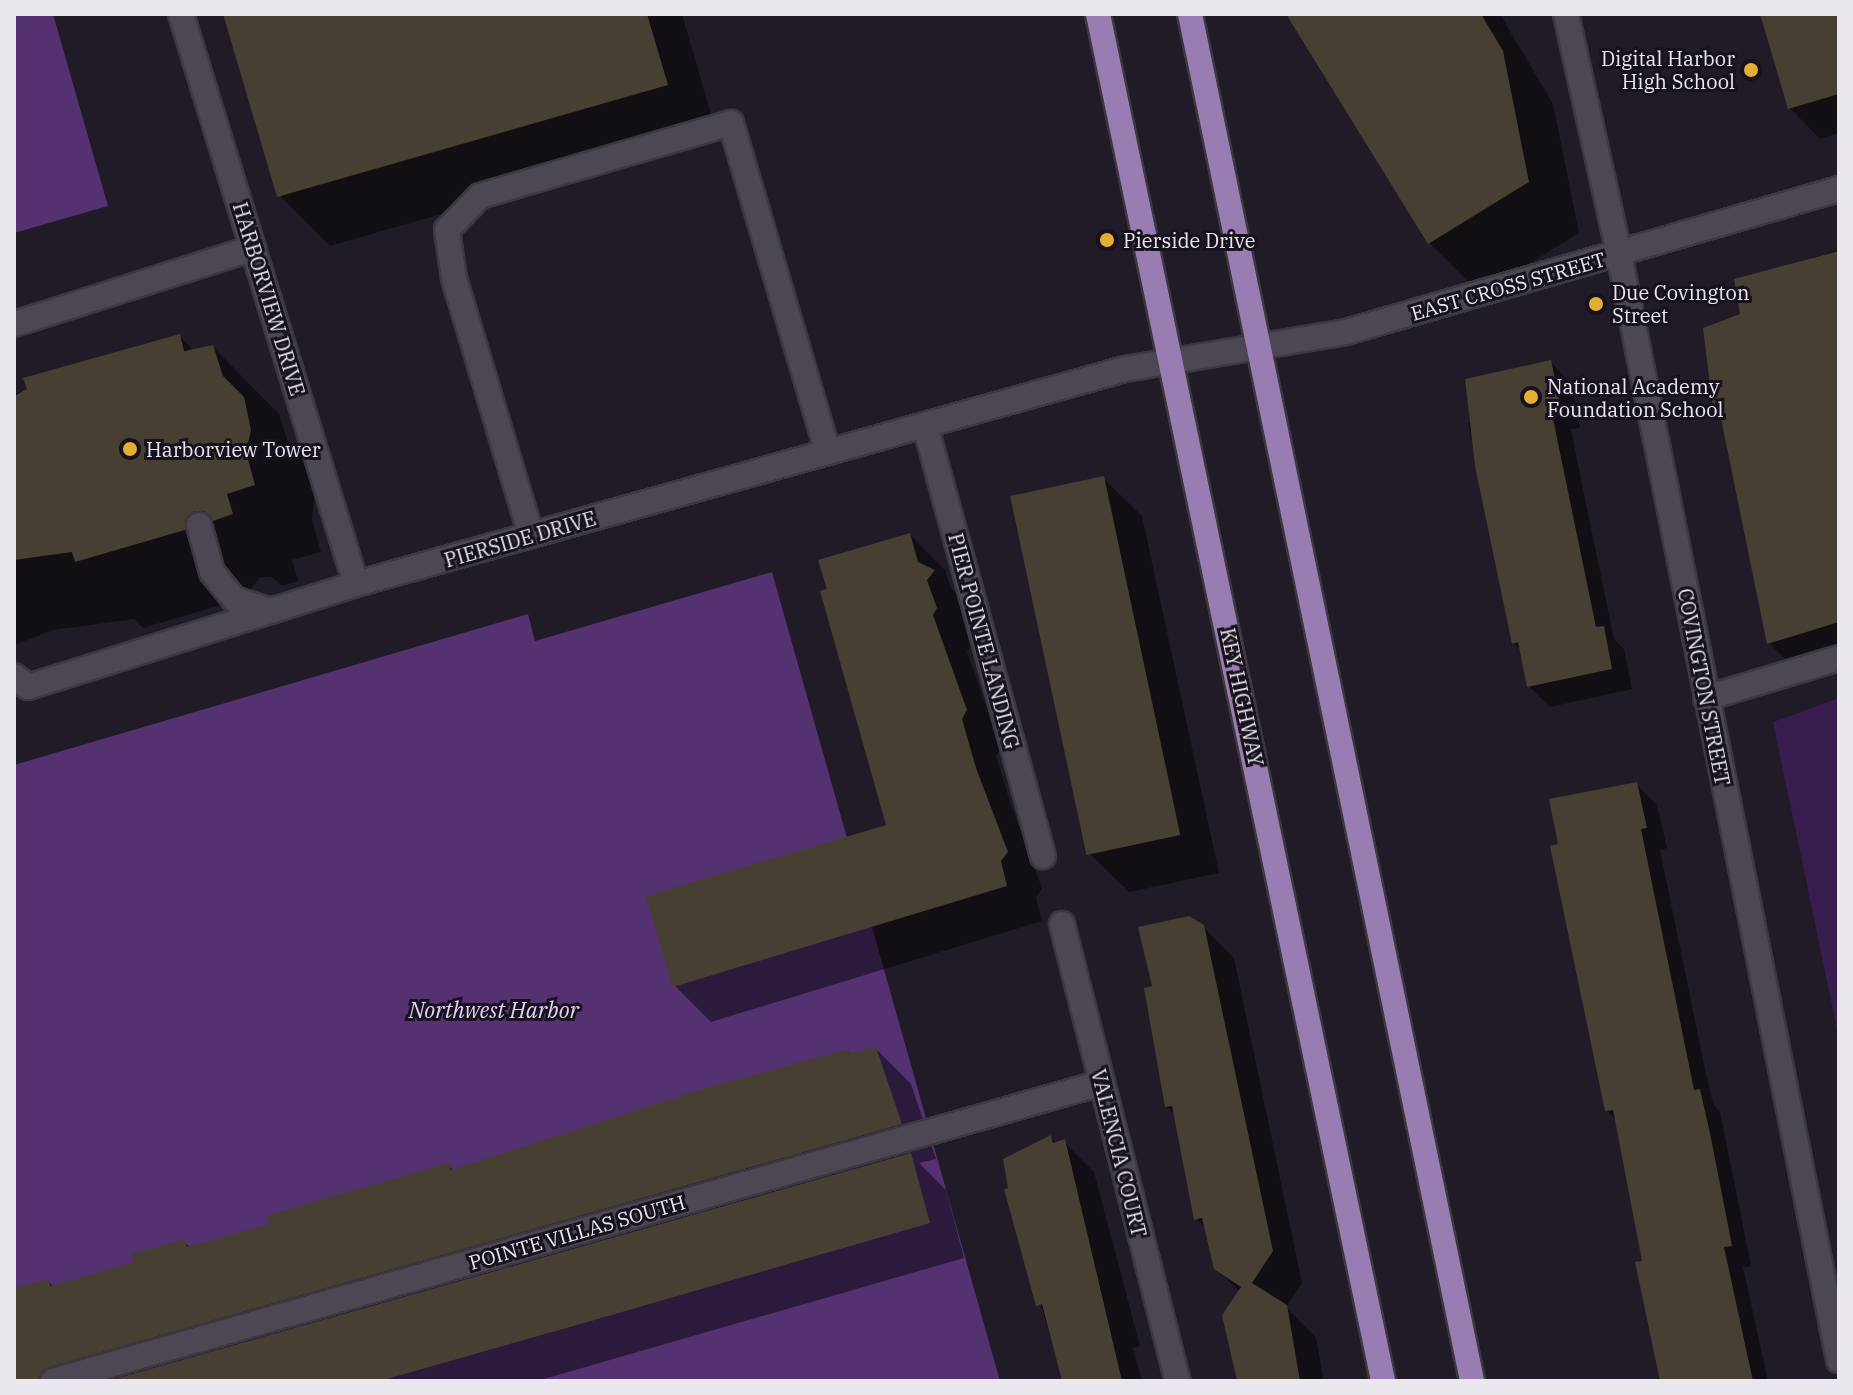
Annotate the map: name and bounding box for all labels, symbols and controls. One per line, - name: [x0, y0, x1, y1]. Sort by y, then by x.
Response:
- place label: Digital Harbor High School: [1601, 46, 1735, 93]
- marker: Digital Harbor High School: [1742, 61, 1760, 79]
- street label: HARBORVIEW DRIVE: [228, 199, 310, 399]
- place label: Pierside Drive: [1123, 228, 1255, 252]
- marker: Pierside Drive: [1098, 231, 1116, 249]
- street label: EAST CROSS STREET: [1408, 247, 1608, 325]
- place label: Due Covington Street: [1612, 280, 1749, 327]
- marker: Due Covington Street: [1587, 295, 1605, 313]
- place label: National Academy Foundation School: [1547, 374, 1723, 421]
- marker: National Academy Foundation School: [1522, 388, 1540, 406]
- place label: Harborview Tower: [146, 437, 321, 461]
- marker: Harborview Tower: [121, 440, 139, 458]
- street label: PIERSIDE DRIVE: [441, 506, 599, 572]
- street label: PIER POINTE LANDING: [944, 530, 1024, 752]
- street label: COVINGTON STREET: [1673, 586, 1735, 788]
- street label: KEY HIGHWAY: [1216, 626, 1268, 768]
- water label: Northwest Harbor: [409, 997, 579, 1023]
- street label: VALENCIA COURT: [1087, 1067, 1151, 1239]
- street label: POINTE VILLAS SOUTH: [466, 1190, 688, 1274]

